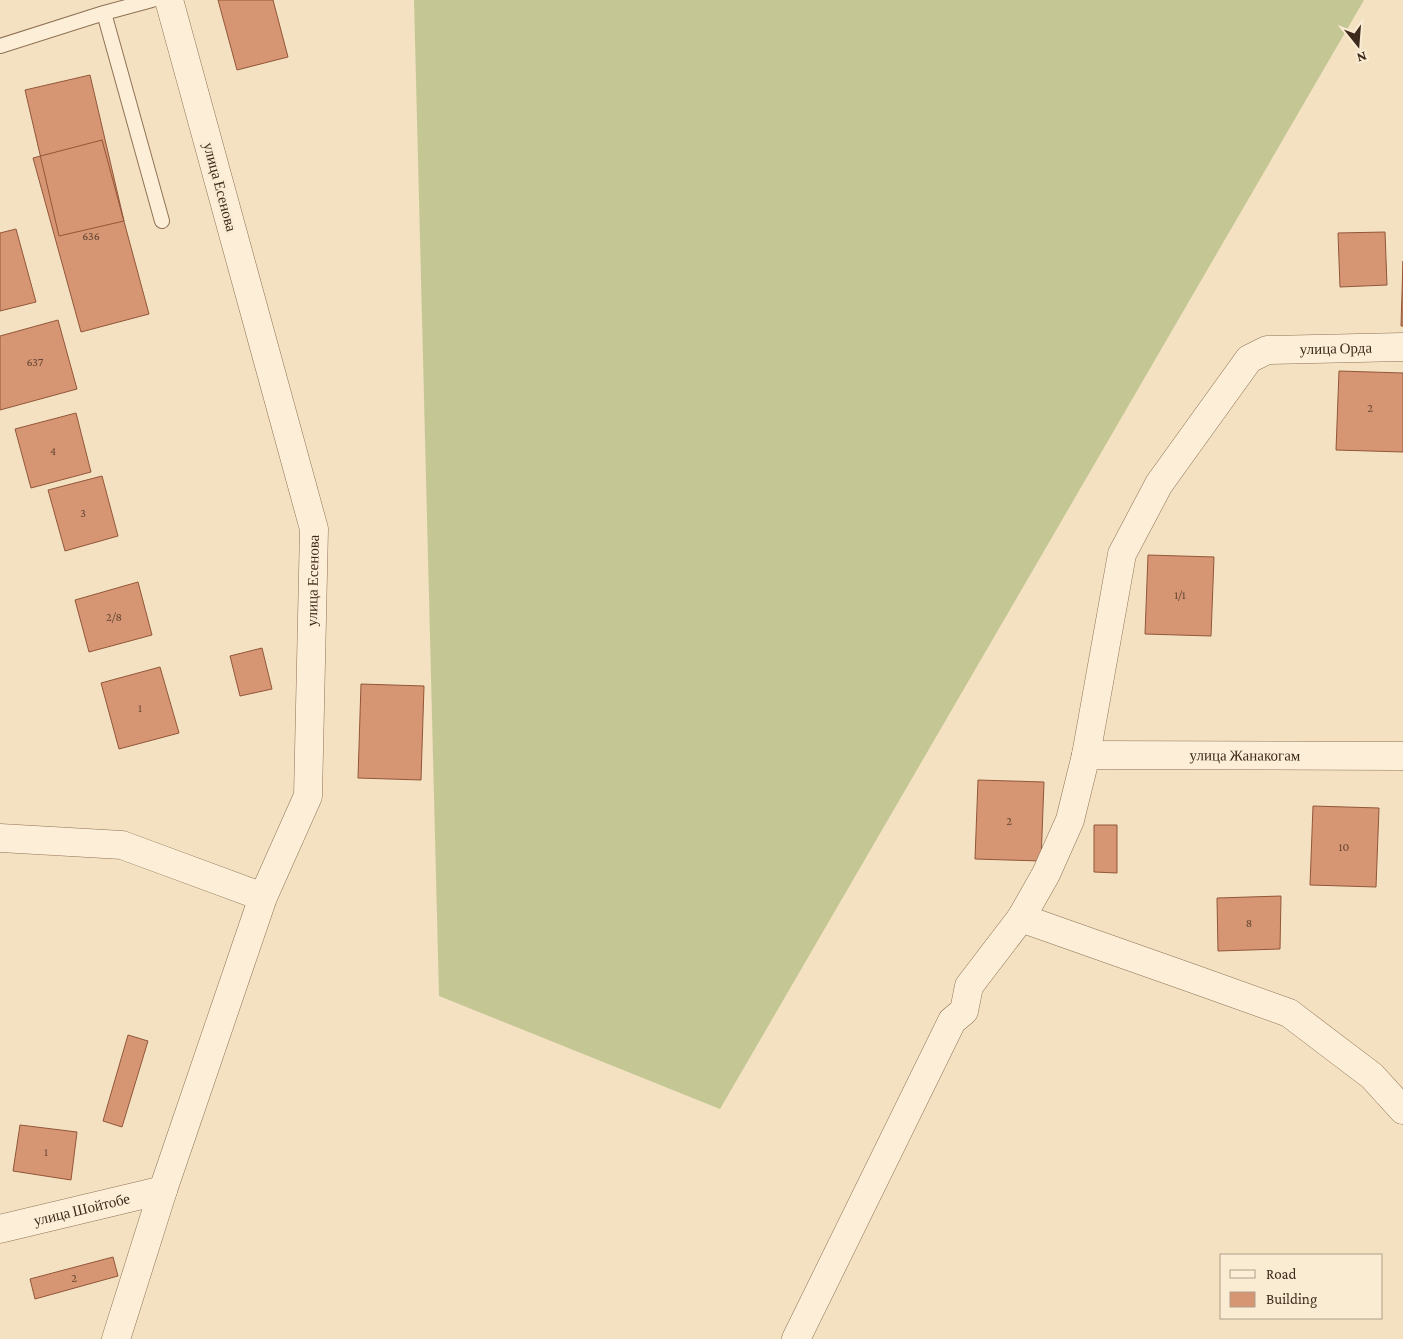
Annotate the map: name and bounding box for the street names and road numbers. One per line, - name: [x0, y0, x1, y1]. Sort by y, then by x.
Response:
- street label: улица Есенова: [200, 141, 240, 234]
- street label: улица Орда: [1300, 340, 1373, 357]
- street label: улица Есенова: [304, 534, 322, 626]
- street label: улица Жанакогам: [1190, 747, 1301, 764]
- street label: улица Шойтобе: [32, 1190, 132, 1229]

